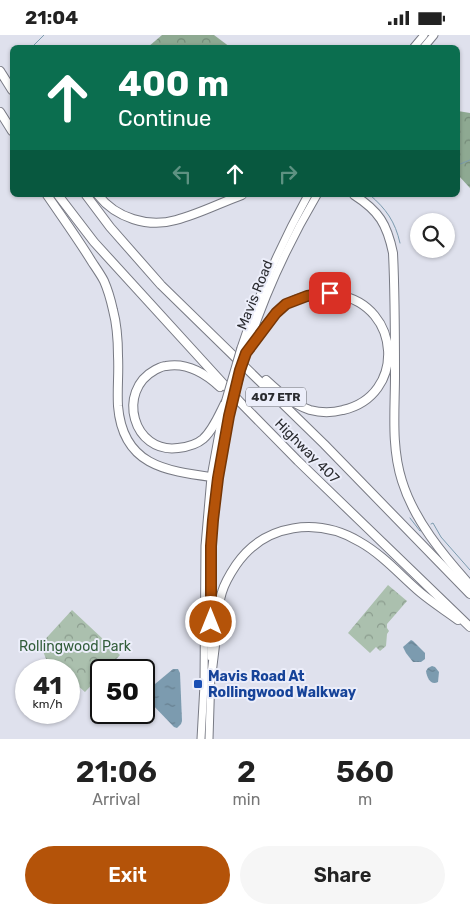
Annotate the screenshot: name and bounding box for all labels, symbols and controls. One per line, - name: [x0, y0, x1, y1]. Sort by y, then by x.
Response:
- text: 21:04: [25, 6, 78, 29]
- text: 400 m: [118, 63, 229, 105]
- icon: ahead: [35, 65, 100, 130]
- text: Continue: [118, 105, 211, 132]
- icon: left: [168, 160, 196, 188]
- icon: ahead: [221, 160, 249, 188]
- icon: right: [274, 160, 302, 188]
- map controls: [410, 213, 455, 258]
- button: search: [410, 213, 455, 258]
- street label: Mavis Road: [233, 258, 277, 332]
- pin: [309, 272, 351, 314]
- icon: arrive: [316, 279, 344, 307]
- road number: 407 ETR: [246, 387, 306, 407]
- street label: Highway 407: [271, 415, 343, 487]
- position arrow: [184, 595, 236, 647]
- park label: Rollingwood Park: [19, 638, 132, 655]
- speed limit sign: 50: [90, 659, 155, 724]
- place label: Mavis Road At Rollingwood Walkway: [208, 668, 357, 701]
- text: 41: [33, 671, 62, 700]
- marker: Mavis Road At Rollingwood Walkway: [192, 678, 204, 690]
- text: km/h: [33, 697, 62, 711]
- text: 21:06: [76, 754, 157, 790]
- text: 2: [237, 754, 256, 790]
- text: 560: [336, 754, 394, 790]
- text: Arrival: [92, 790, 140, 809]
- text: min: [233, 790, 260, 809]
- text: m: [358, 790, 372, 809]
- button: Exit: [25, 846, 230, 904]
- button: Share: [240, 846, 445, 904]

